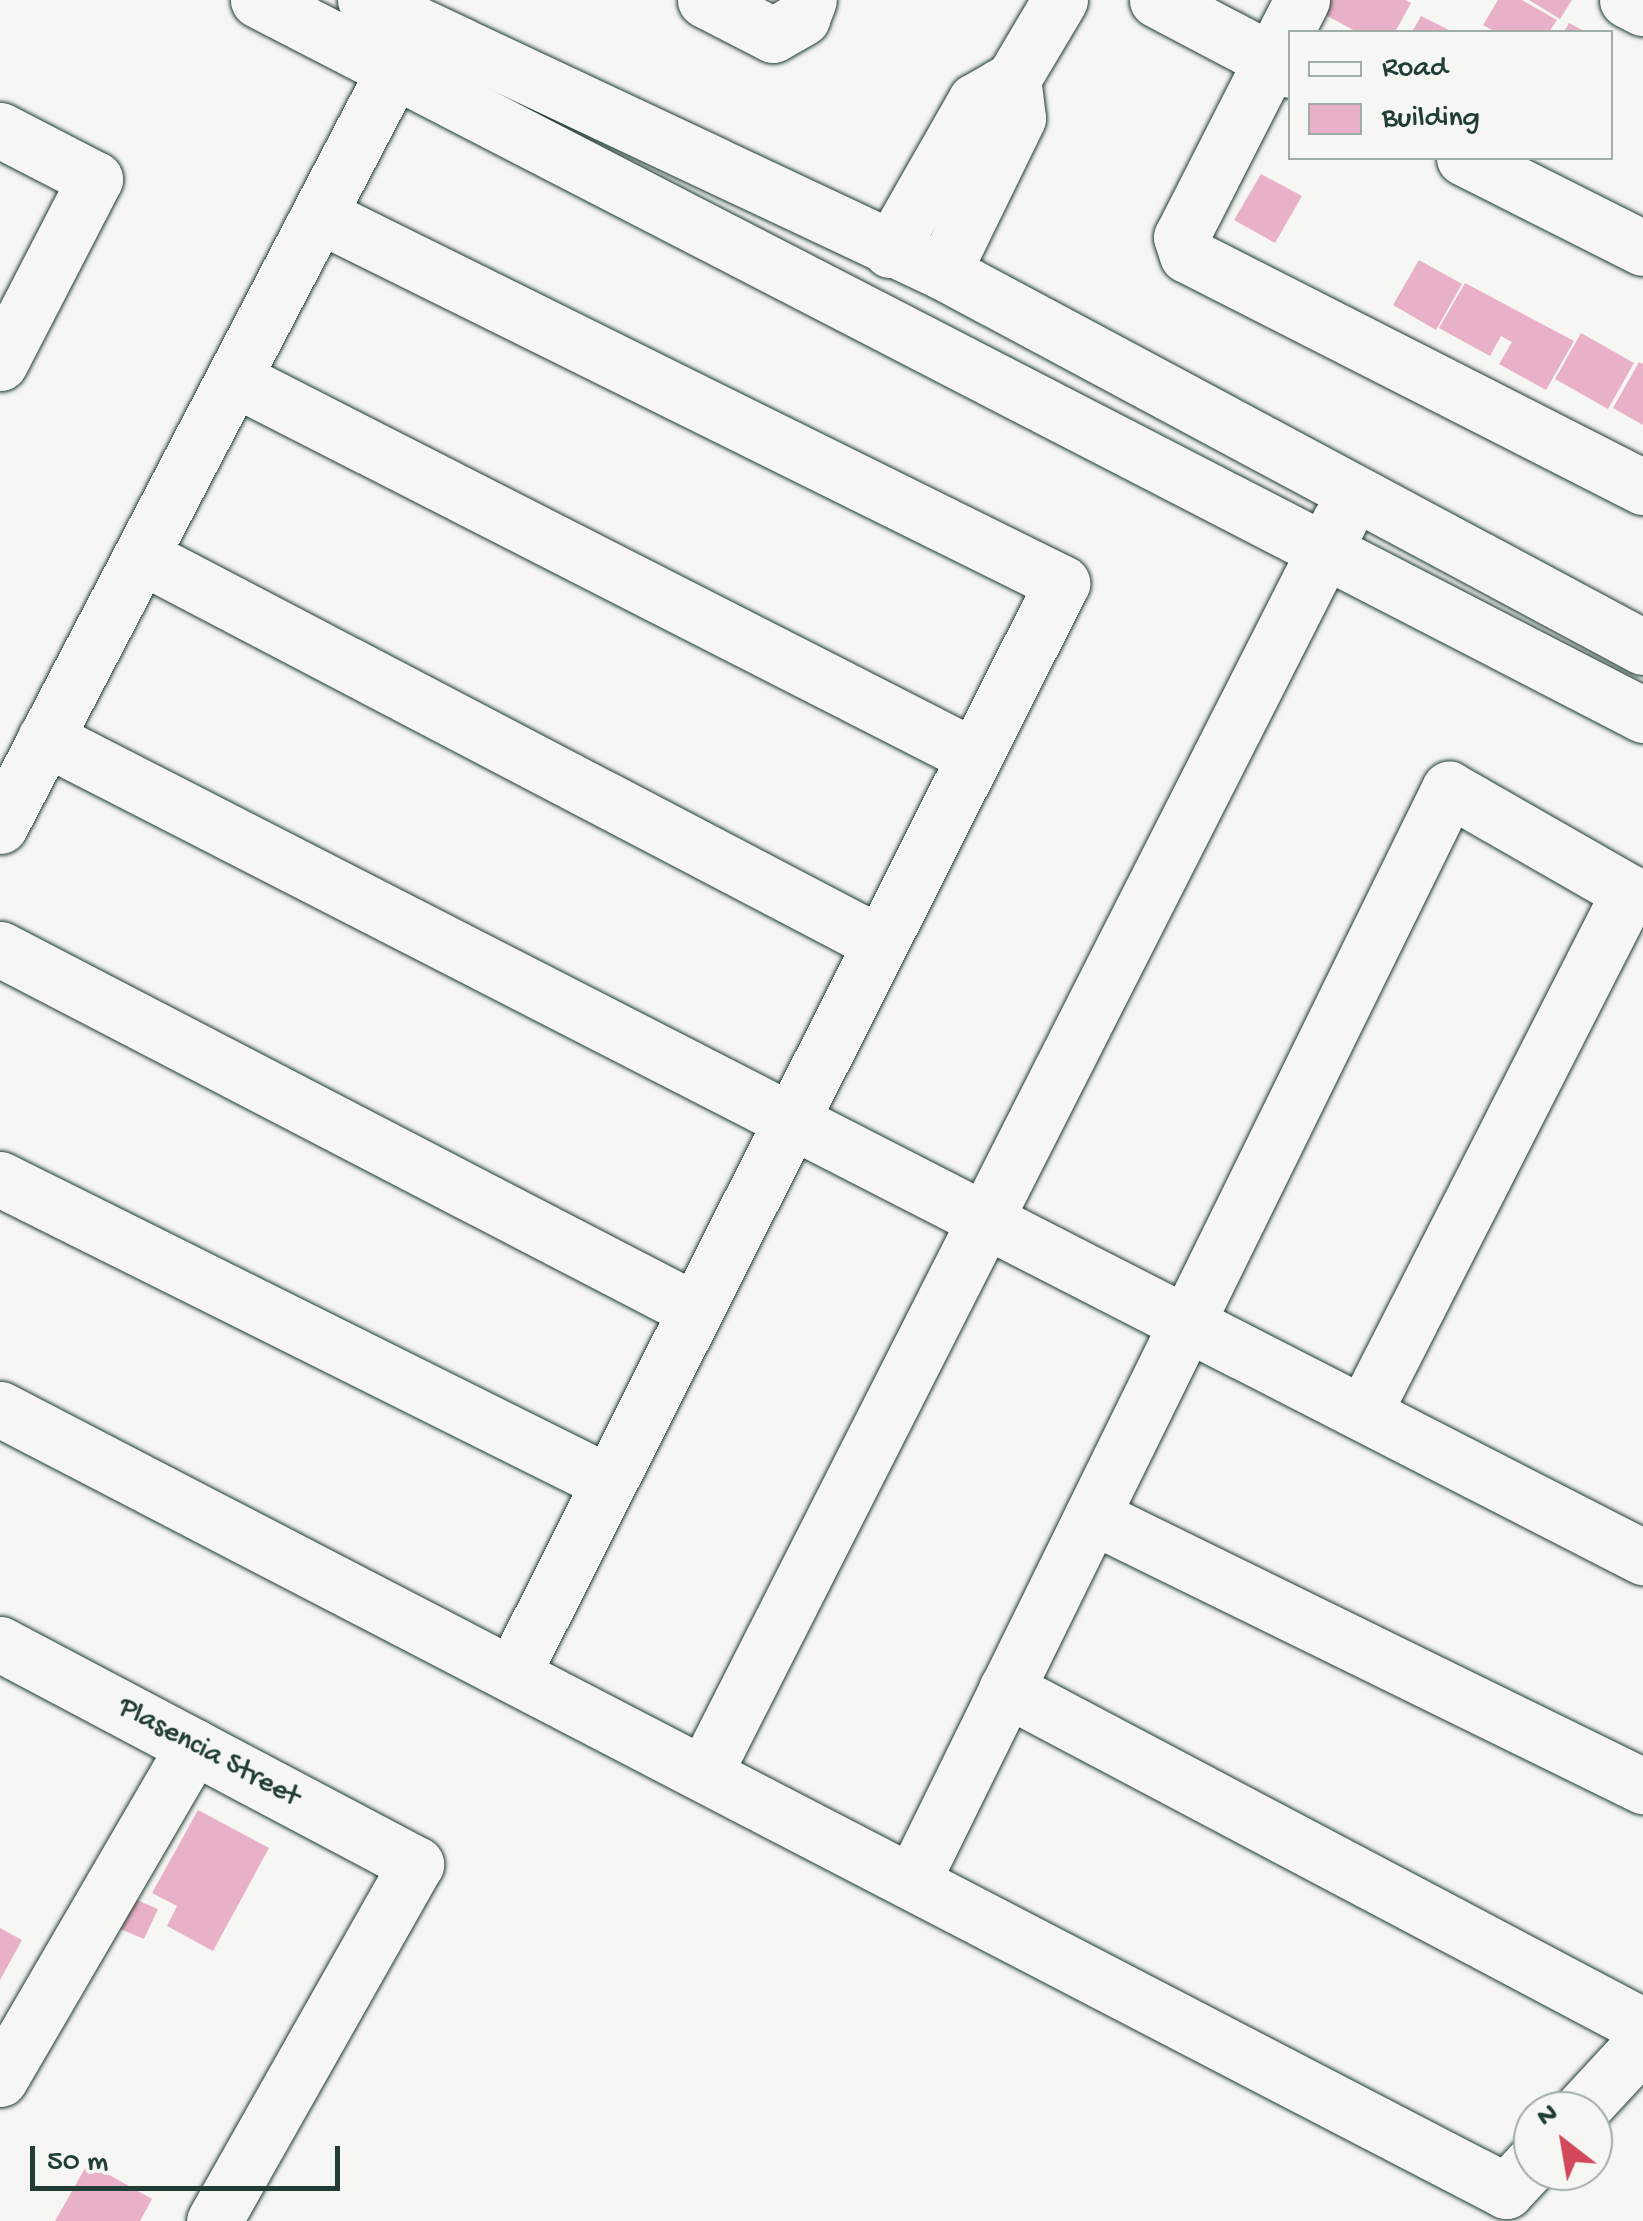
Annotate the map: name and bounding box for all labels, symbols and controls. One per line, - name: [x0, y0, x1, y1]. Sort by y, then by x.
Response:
- legend: [1288, 30, 1613, 160]
- text: Road: [1382, 52, 1448, 87]
- text: Building: [1382, 102, 1480, 137]
- street label: Plasencia Street: [111, 1691, 305, 1817]
- north arrow: [1513, 2091, 1613, 2191]
- text: N: [1532, 2098, 1565, 2135]
- scale bar: [35, 2126, 345, 2188]
- text: 50 m: [47, 2146, 108, 2181]

